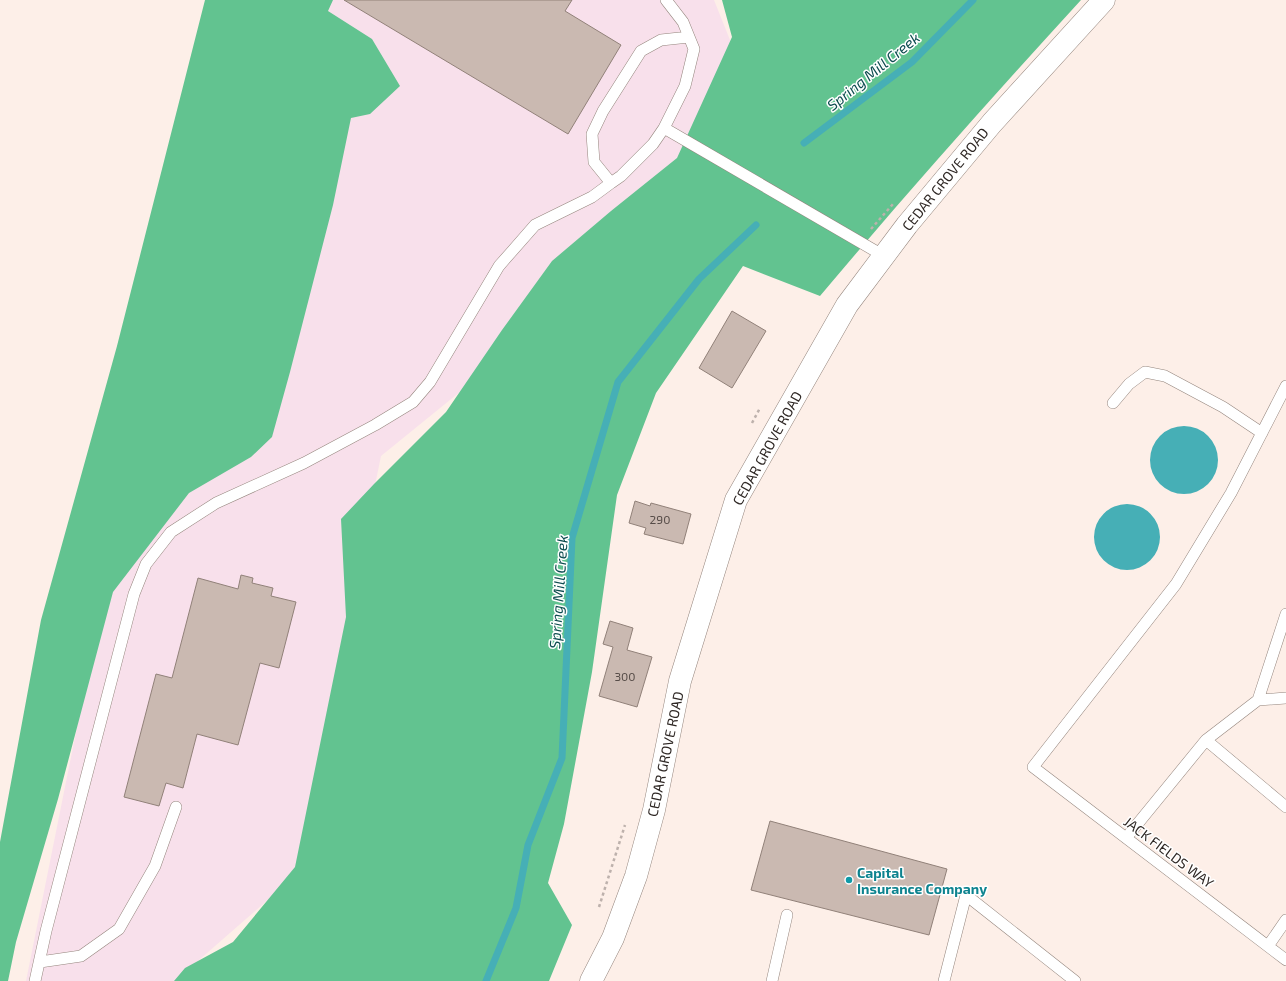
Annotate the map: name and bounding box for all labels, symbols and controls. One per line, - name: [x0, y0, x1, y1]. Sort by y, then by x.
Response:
- water label: Spring Mill Creek: [823, 28, 923, 114]
- street label: CEDAR GROVE ROAD: [898, 124, 992, 234]
- street label: CEDAR GROVE ROAD: [729, 388, 805, 508]
- house number: 290: [650, 512, 670, 526]
- water label: Spring Mill Creek: [545, 534, 571, 650]
- house number: 300: [614, 669, 636, 683]
- street label: CEDAR GROVE ROAD: [643, 690, 687, 818]
- street label: JACK FIELDS WAY: [1121, 813, 1217, 891]
- place label: Capital Insurance Company: [857, 864, 987, 897]
- marker: Capital Insurance Company: [844, 875, 854, 885]

